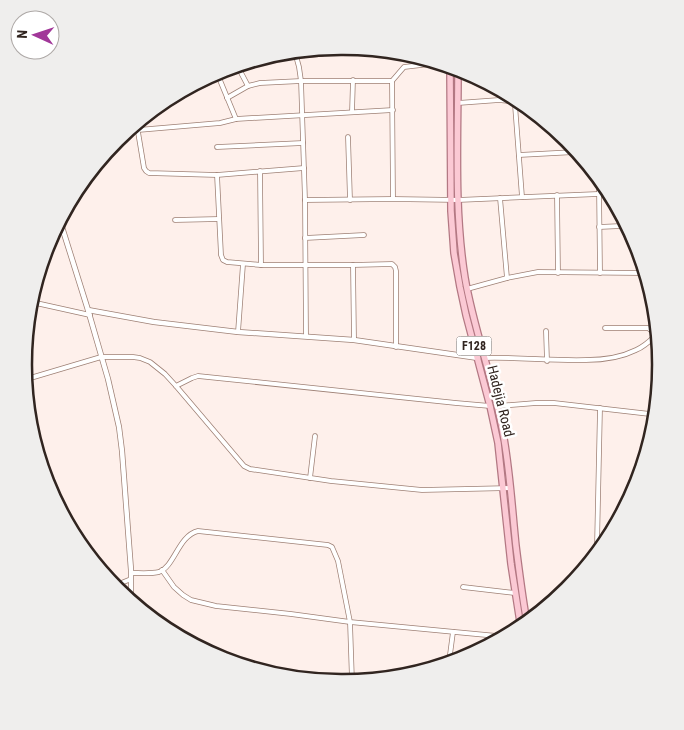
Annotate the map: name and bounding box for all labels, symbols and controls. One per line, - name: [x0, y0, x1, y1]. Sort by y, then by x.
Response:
- north arrow: [10, 10, 60, 60]
- text: N: [14, 30, 30, 39]
- road number: F128: [456, 336, 492, 356]
- street label: Hadejia Road: [484, 364, 518, 438]

